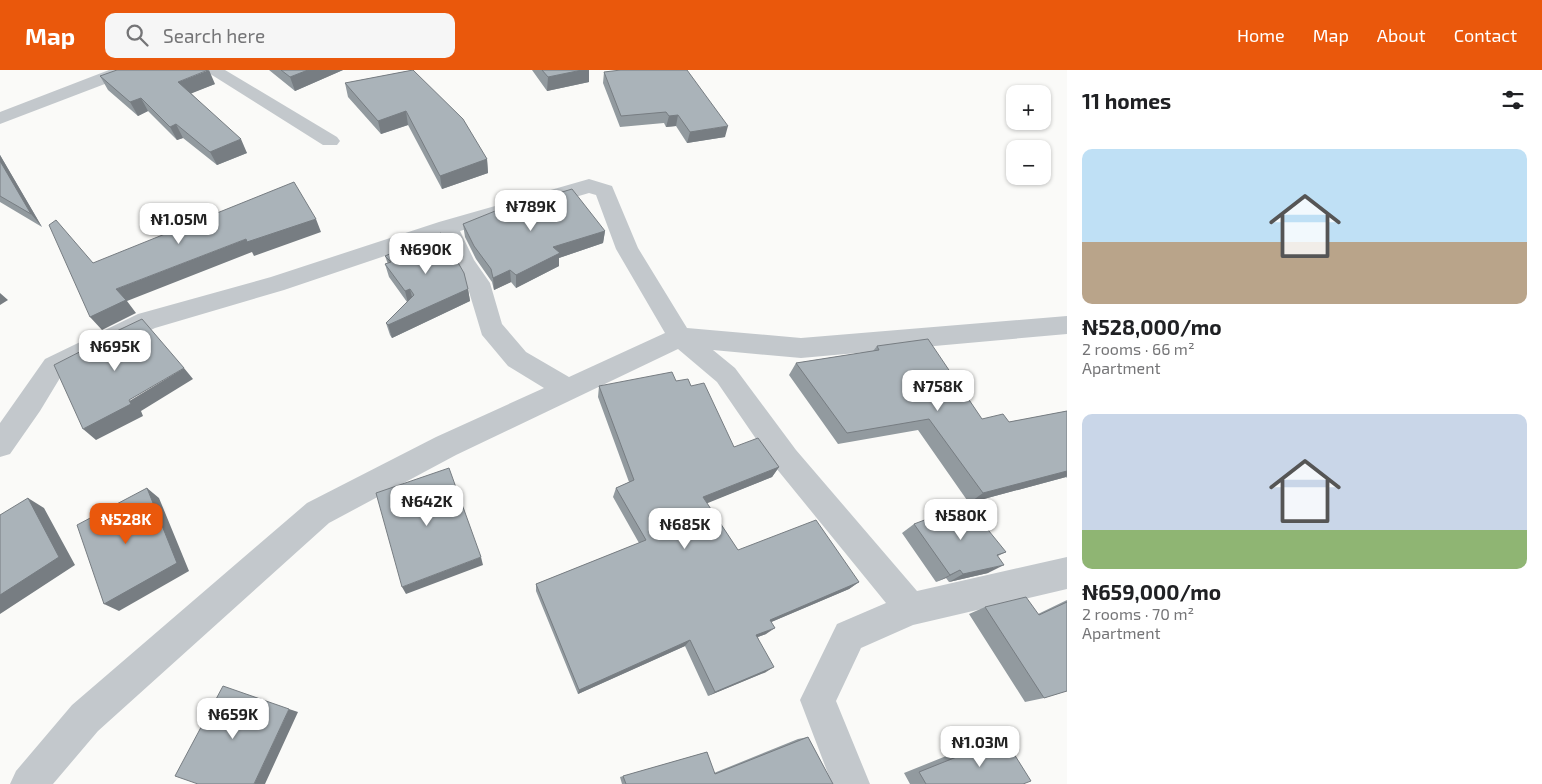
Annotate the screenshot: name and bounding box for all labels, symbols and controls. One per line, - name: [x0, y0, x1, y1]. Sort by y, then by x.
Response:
- search box: [105, 13, 455, 58]
- text: Map: [25, 21, 75, 50]
- icon: search: [123, 21, 151, 49]
- text: Search here: [163, 24, 265, 47]
- text: Home: [1237, 24, 1285, 46]
- text: Map: [1313, 24, 1349, 46]
- text: About: [1377, 24, 1426, 46]
- text: Contact: [1454, 24, 1517, 46]
- map controls: [1006, 85, 1051, 185]
- button: +: [1006, 85, 1051, 130]
- icon: filters: [1499, 86, 1527, 114]
- text: 11 homes: [1082, 88, 1171, 113]
- button: −: [1006, 140, 1051, 185]
- icon: home: [1260, 181, 1350, 271]
- pin: ₦789K: [496, 190, 566, 232]
- text: ₦789K: [506, 196, 556, 215]
- pin: ₦1.05M: [138, 202, 220, 245]
- text: ₦1.05M: [151, 209, 207, 228]
- pin: ₦690K: [391, 232, 461, 275]
- text: ₦690K: [400, 239, 452, 258]
- text: ₦528,000/mo: [1082, 314, 1222, 339]
- pin: ₦695K: [80, 330, 150, 372]
- text: ₦695K: [90, 336, 140, 355]
- text: 2 rooms · 66 m²: [1082, 339, 1195, 358]
- text: Apartment: [1082, 358, 1161, 377]
- pin: ₦758K: [903, 370, 973, 412]
- text: ₦758K: [913, 376, 963, 395]
- icon: home: [1260, 446, 1350, 536]
- pin: ₦642K: [392, 484, 462, 527]
- text: ₦642K: [401, 491, 453, 510]
- pin: ₦580K: [926, 498, 996, 541]
- pin: ₦528K: [91, 502, 161, 545]
- text: ₦580K: [935, 505, 987, 524]
- pin: ₦685K: [650, 508, 720, 550]
- text: ₦528K: [101, 509, 151, 528]
- text: ₦685K: [660, 514, 710, 533]
- text: ₦659,000/mo: [1082, 579, 1221, 604]
- text: 2 rooms · 70 m²: [1082, 604, 1194, 623]
- text: Apartment: [1082, 623, 1161, 642]
- pin: ₦659K: [198, 698, 268, 740]
- text: ₦659K: [208, 704, 258, 723]
- pin: ₦1.03M: [939, 726, 1021, 768]
- text: ₦1.03M: [952, 732, 1009, 751]

